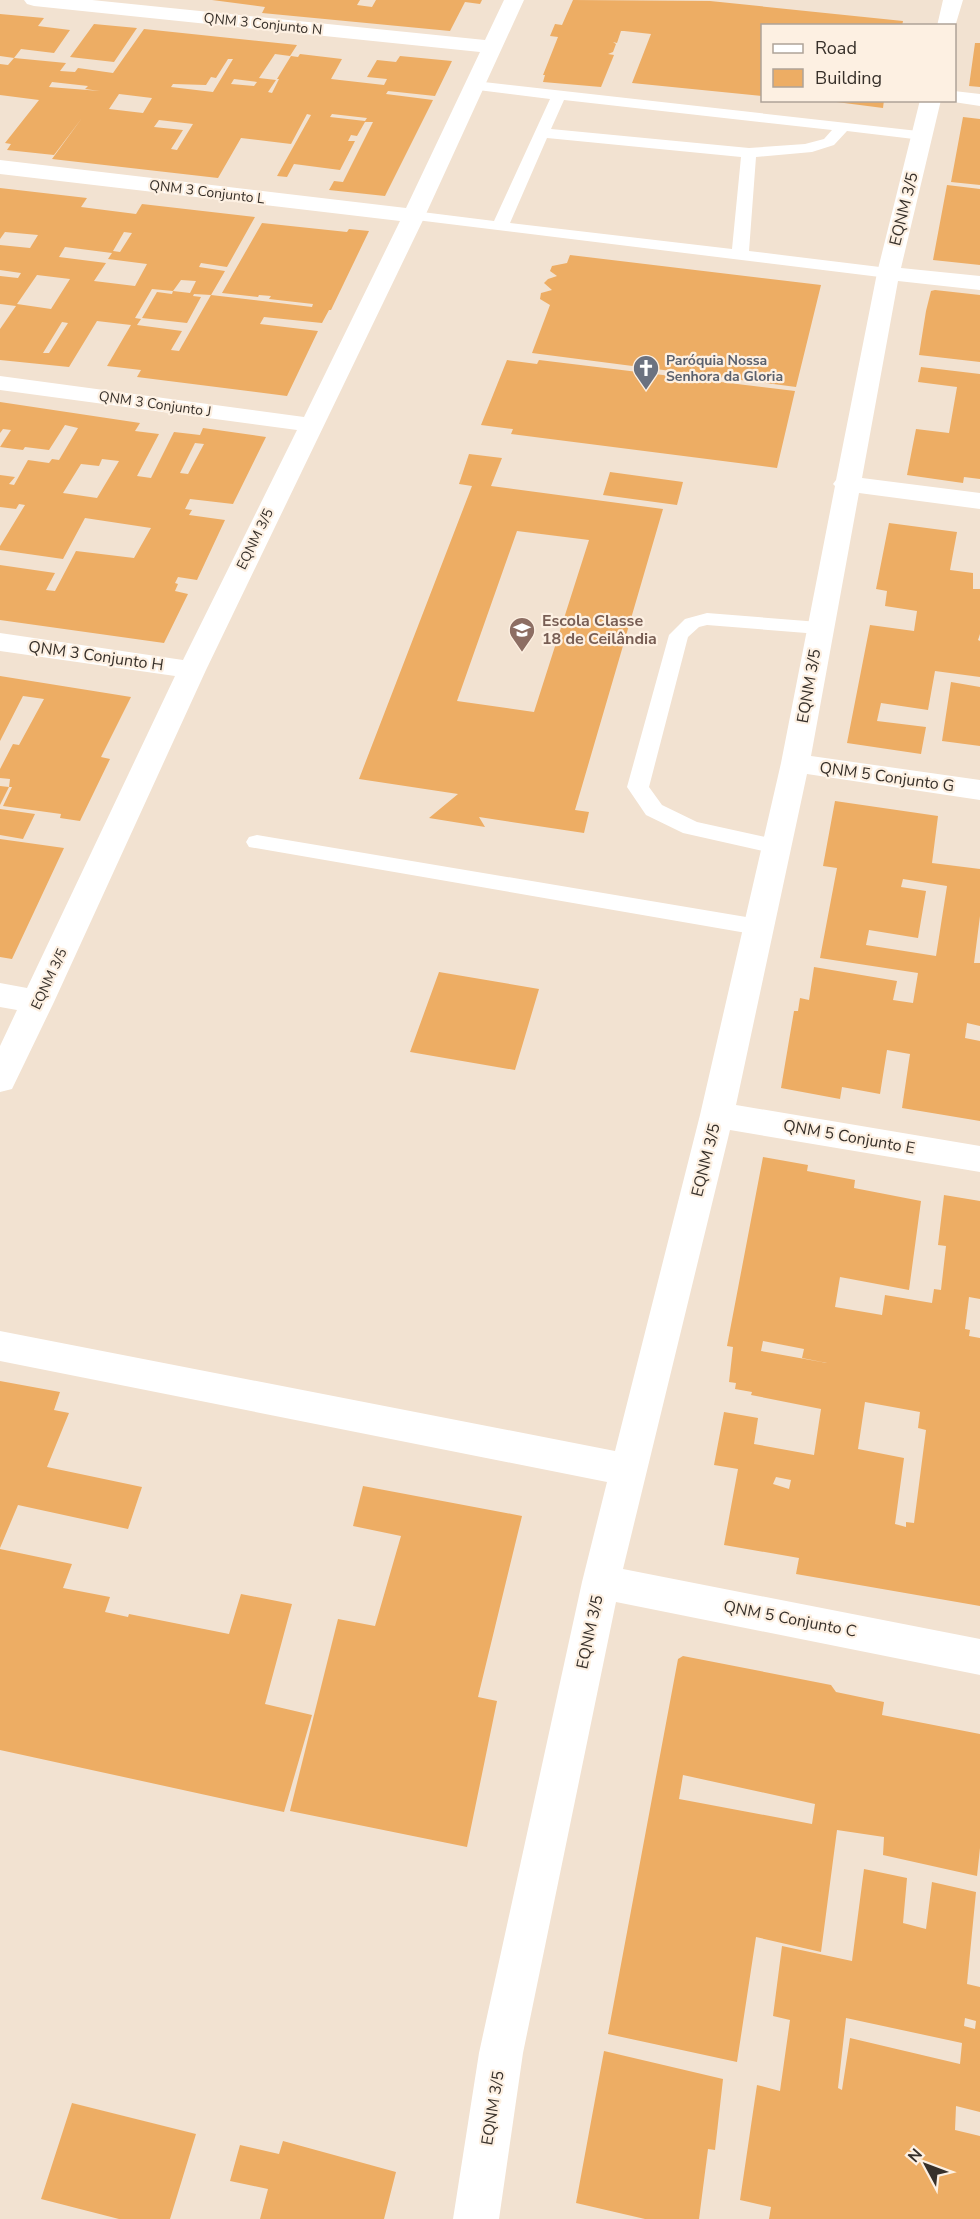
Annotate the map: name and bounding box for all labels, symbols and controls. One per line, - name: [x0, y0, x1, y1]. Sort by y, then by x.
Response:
- street label: QNM 3 Conjunto N: [203, 8, 323, 40]
- legend: [761, 24, 956, 102]
- text: Road: [815, 36, 857, 60]
- text: Building: [815, 66, 882, 90]
- street label: EQNM 3/5: [884, 170, 924, 248]
- street label: QNM 3 Conjunto L: [148, 175, 266, 209]
- place label: Paróquia Nossa Senhora da Gloria: [666, 351, 783, 386]
- church icon: Paróquia Nossa Senhora da Gloria: [631, 353, 661, 391]
- street label: QNM 3 Conjunto J: [98, 387, 212, 421]
- street label: EQNM 3/5: [232, 505, 278, 573]
- place label: Escola Classe 18 de Ceilândia: [542, 610, 657, 650]
- school or university icon: Escola Classe 18 de Ceilândia: [507, 615, 537, 653]
- street label: QNM 3 Conjunto H: [27, 636, 165, 676]
- street label: EQNM 3/5: [792, 647, 826, 725]
- street label: QNM 5 Conjunto G: [818, 757, 956, 797]
- street label: EQNM 3/5: [27, 945, 71, 1013]
- street label: QNM 5 Conjunto E: [781, 1115, 917, 1159]
- street label: EQNM 3/5: [686, 1121, 726, 1199]
- street label: EQNM 3/5: [571, 1593, 609, 1671]
- street label: QNM 5 Conjunto C: [722, 1595, 859, 1643]
- street label: EQNM 3/5: [476, 2069, 510, 2147]
- north arrow: [896, 2135, 956, 2195]
- text: N: [903, 2144, 928, 2168]

